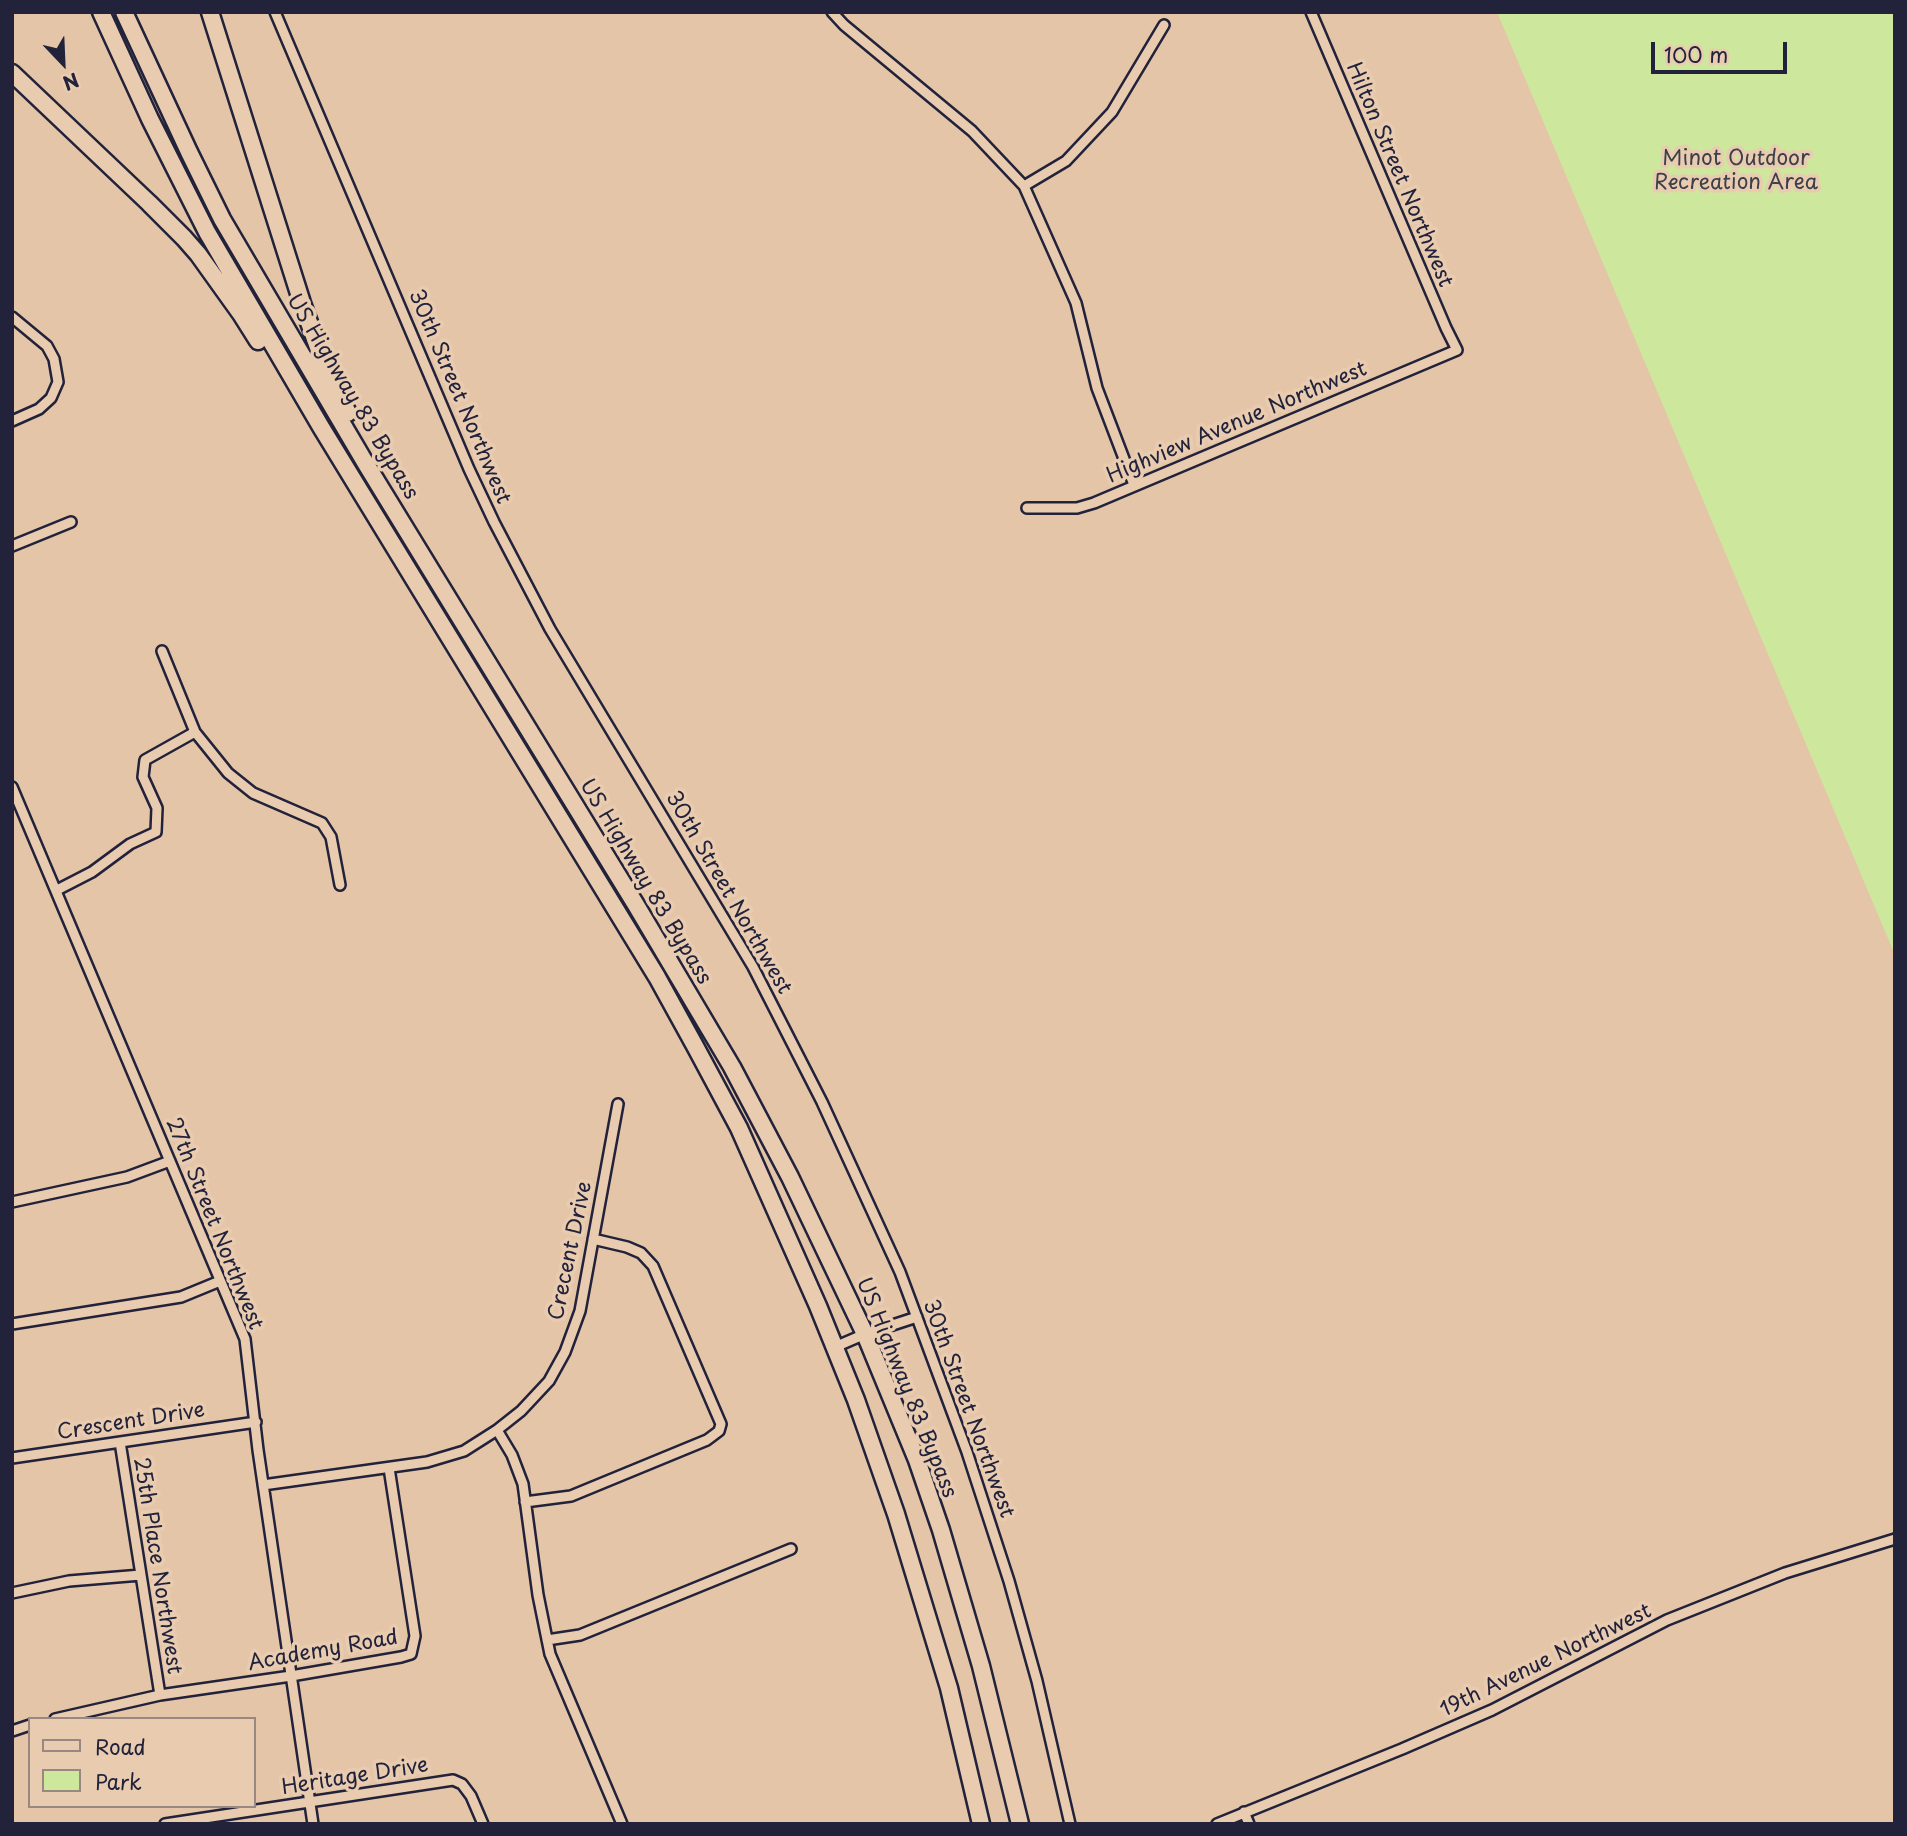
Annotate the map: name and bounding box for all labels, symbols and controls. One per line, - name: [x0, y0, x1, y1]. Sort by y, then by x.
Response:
- north arrow: [28, 28, 98, 98]
- scale bar: [1655, 28, 1792, 72]
- text: 100 m: [1664, 38, 1728, 70]
- street label: Hilton Street Northwest: [1340, 59, 1458, 291]
- text: N: [59, 67, 84, 98]
- park label: Minot Outdoor Recreation Area: [1654, 146, 1818, 196]
- street label: 30th Street Northwest: [402, 286, 516, 508]
- street label: US Highway 83 Bypass: [281, 290, 423, 504]
- street label: Highview Avenue Northwest: [1103, 357, 1371, 489]
- street label: US Highway 83 Bypass: [574, 775, 716, 989]
- street label: 30th Street Northwest: [660, 787, 796, 999]
- street label: 27th Street Northwest: [160, 1114, 268, 1334]
- street label: Crecent Drive: [544, 1179, 598, 1323]
- street label: US Highway 83 Bypass: [850, 1274, 962, 1502]
- street label: 30th Street Northwest: [917, 1297, 1019, 1521]
- street label: Crescent Drive: [55, 1398, 207, 1446]
- street label: 25th Place Northwest: [127, 1456, 187, 1676]
- street label: 19th Avenue Northwest: [1436, 1599, 1656, 1723]
- street label: Academy Road: [246, 1625, 400, 1677]
- legend: [28, 1717, 256, 1808]
- text: Road: [95, 1730, 146, 1762]
- street label: Heritage Drive: [280, 1753, 430, 1801]
- text: Park: [95, 1765, 142, 1797]

